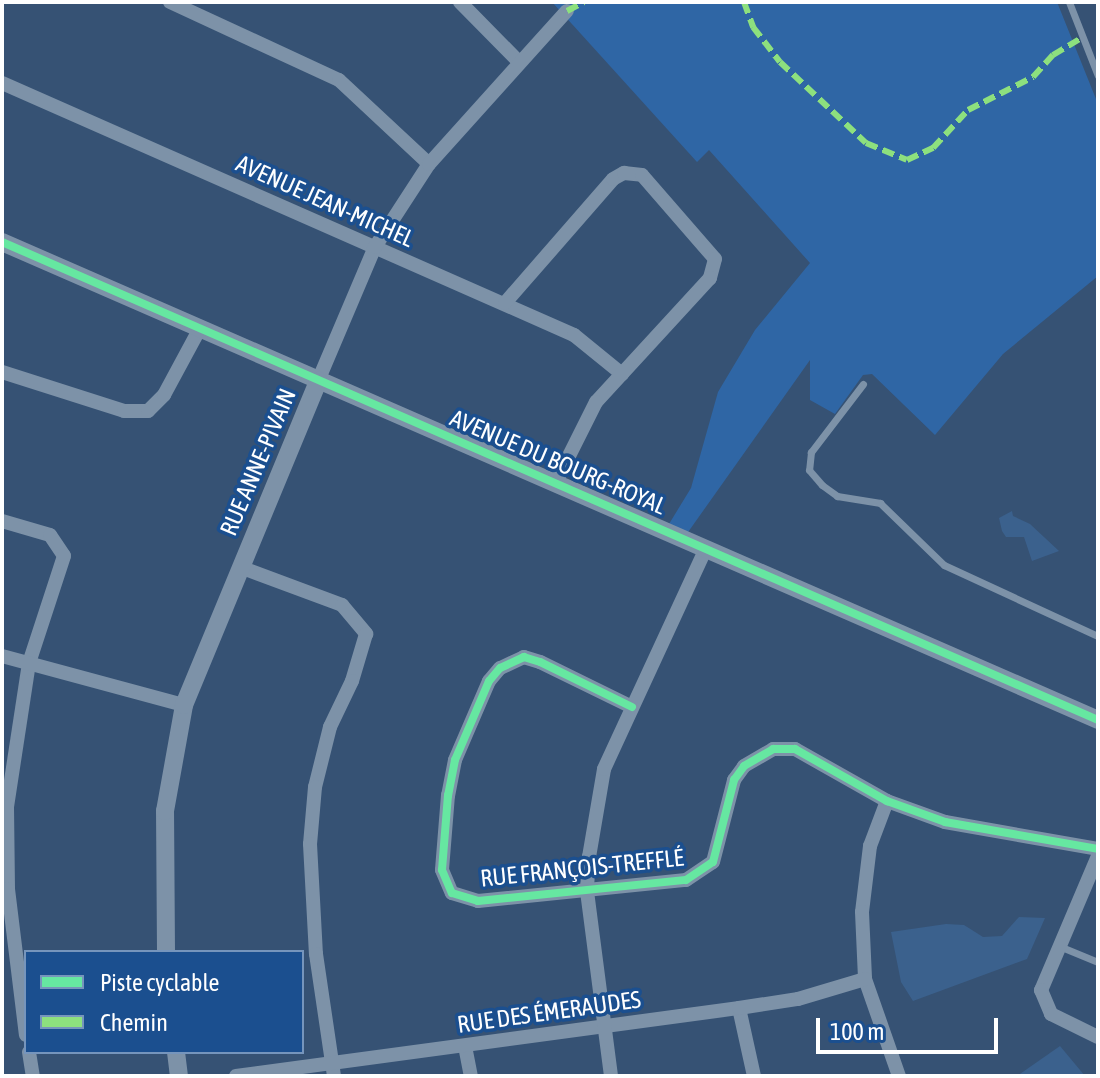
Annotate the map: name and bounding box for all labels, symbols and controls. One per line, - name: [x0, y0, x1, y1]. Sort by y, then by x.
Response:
- street label: AVENUE JEAN-MICHEL: [232, 149, 418, 253]
- street label: RUE ANNE-PIVAIN: [214, 384, 302, 540]
- street label: AVENUE DU BOURG-ROYAL: [446, 403, 670, 521]
- street label: RUE FRANÇOIS-TREFFLÉ: [479, 843, 685, 893]
- legend: [24, 950, 304, 1054]
- text: Piste cyclable: [100, 969, 219, 996]
- street label: RUE DES ÉMERAUDES: [455, 985, 643, 1039]
- scale bar: [820, 1002, 1002, 1052]
- text: Chemin: [100, 1009, 168, 1036]
- text: 100 m: [830, 1018, 884, 1045]

